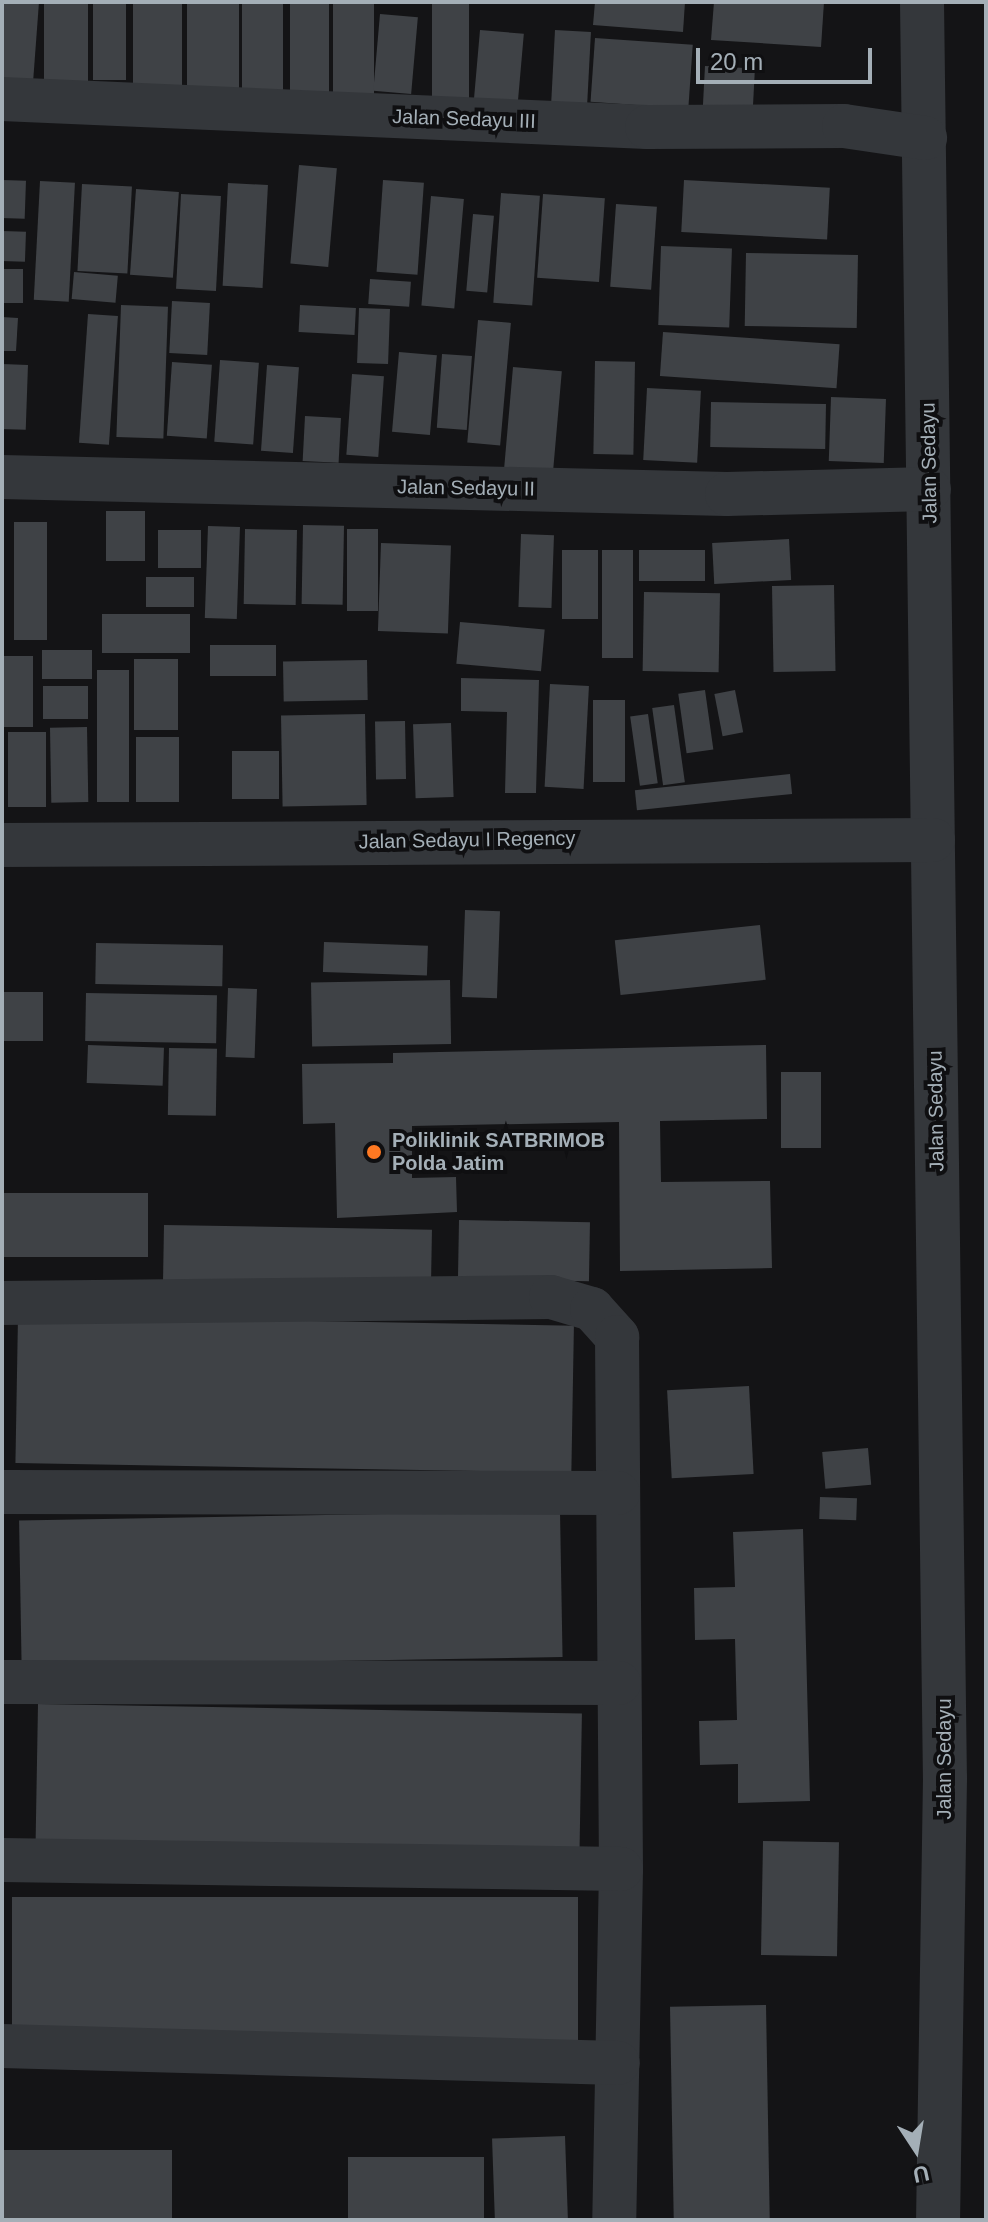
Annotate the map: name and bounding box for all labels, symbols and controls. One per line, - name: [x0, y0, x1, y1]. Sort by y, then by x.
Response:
- scale bar: [700, 32, 876, 82]
- text: 20 m: [710, 48, 763, 75]
- street label: Jalan Sedayu III: [392, 105, 536, 133]
- street label: Jalan Sedayu: [916, 402, 942, 524]
- street label: Jalan Sedayu II: [397, 475, 535, 501]
- street label: Jalan Sedayu I Regency: [358, 826, 576, 854]
- street label: Jalan Sedayu: [923, 1050, 949, 1172]
- place label: Poliklinik SATBRIMOB Polda Jatim: [392, 1128, 605, 1175]
- marker: Poliklinik SATBRIMOB Polda Jatim: [363, 1141, 385, 1163]
- street label: Jalan Sedayu: [932, 1698, 956, 1820]
- north arrow: [876, 2110, 956, 2190]
- text: U: [911, 2160, 931, 2188]

